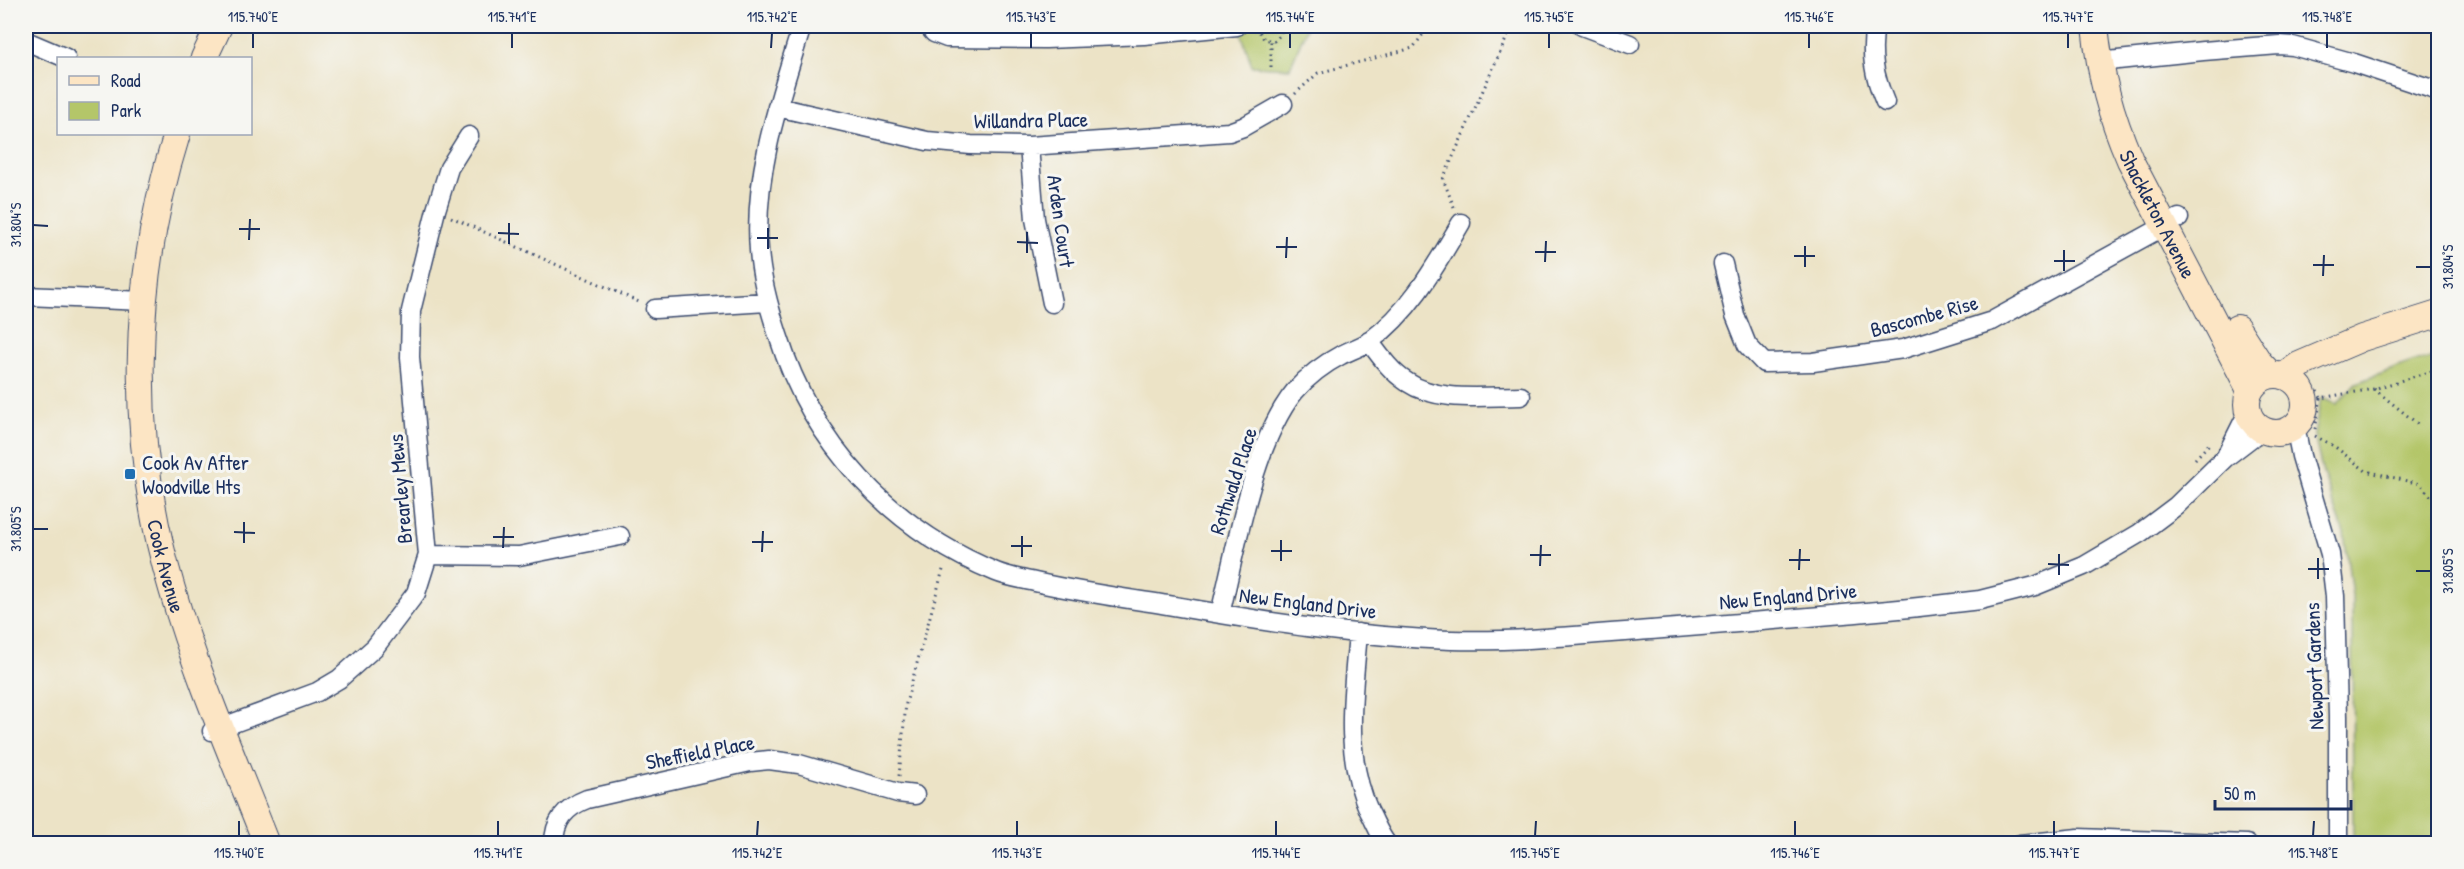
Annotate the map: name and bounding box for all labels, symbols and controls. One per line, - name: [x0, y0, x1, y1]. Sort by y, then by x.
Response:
- text: 115.740°E: [228, 6, 279, 27]
- text: 115.741°E: [487, 6, 537, 27]
- text: 115.742°E: [747, 6, 798, 27]
- text: 115.743°E: [1006, 6, 1057, 27]
- text: 115.744°E: [1265, 6, 1315, 27]
- text: 115.745°E: [1524, 6, 1574, 27]
- text: 115.746°E: [1784, 6, 1834, 27]
- text: 115.747°E: [2042, 6, 2094, 27]
- text: 115.748°E: [2302, 6, 2352, 27]
- legend: [57, 57, 252, 135]
- text: Road: [111, 68, 141, 93]
- text: Park: [111, 98, 142, 123]
- street label: Willandra Place: [974, 105, 1088, 135]
- street label: Shackleton Avenue: [2113, 145, 2204, 283]
- street label: Arden Court: [1040, 173, 1082, 270]
- text: 31.804°S: [5, 203, 26, 247]
- text: 31.804°S: [2437, 245, 2458, 289]
- street label: Bascombe Rise: [1867, 288, 1981, 344]
- street label: Rothwald Place: [1202, 424, 1264, 538]
- street label: Brearley Mews: [381, 433, 419, 545]
- place label: Cook Av After Woodville Hts: [142, 448, 249, 501]
- marker: Cook Av After Woodville Hts: [123, 467, 137, 481]
- text: 31.805°S: [5, 506, 26, 552]
- street label: Cook Avenue: [141, 517, 193, 616]
- text: 31.805°S: [2437, 548, 2458, 594]
- street label: New England Drive: [1718, 576, 1858, 616]
- street label: New England Drive: [1238, 580, 1378, 626]
- street label: Newport Gardens: [2297, 602, 2331, 730]
- street label: Sheffield Place: [643, 727, 757, 777]
- scale bar: [2215, 773, 2352, 811]
- text: 50 m: [2224, 781, 2256, 806]
- text: 115.740°E: [214, 842, 265, 863]
- text: 115.741°E: [473, 842, 523, 863]
- text: 115.742°E: [732, 842, 783, 863]
- text: 115.743°E: [992, 842, 1043, 863]
- text: 115.744°E: [1251, 842, 1301, 863]
- text: 115.745°E: [1510, 842, 1560, 863]
- text: 115.746°E: [1770, 842, 1820, 863]
- text: 115.747°E: [2028, 842, 2080, 863]
- text: 115.748°E: [2288, 842, 2338, 863]

